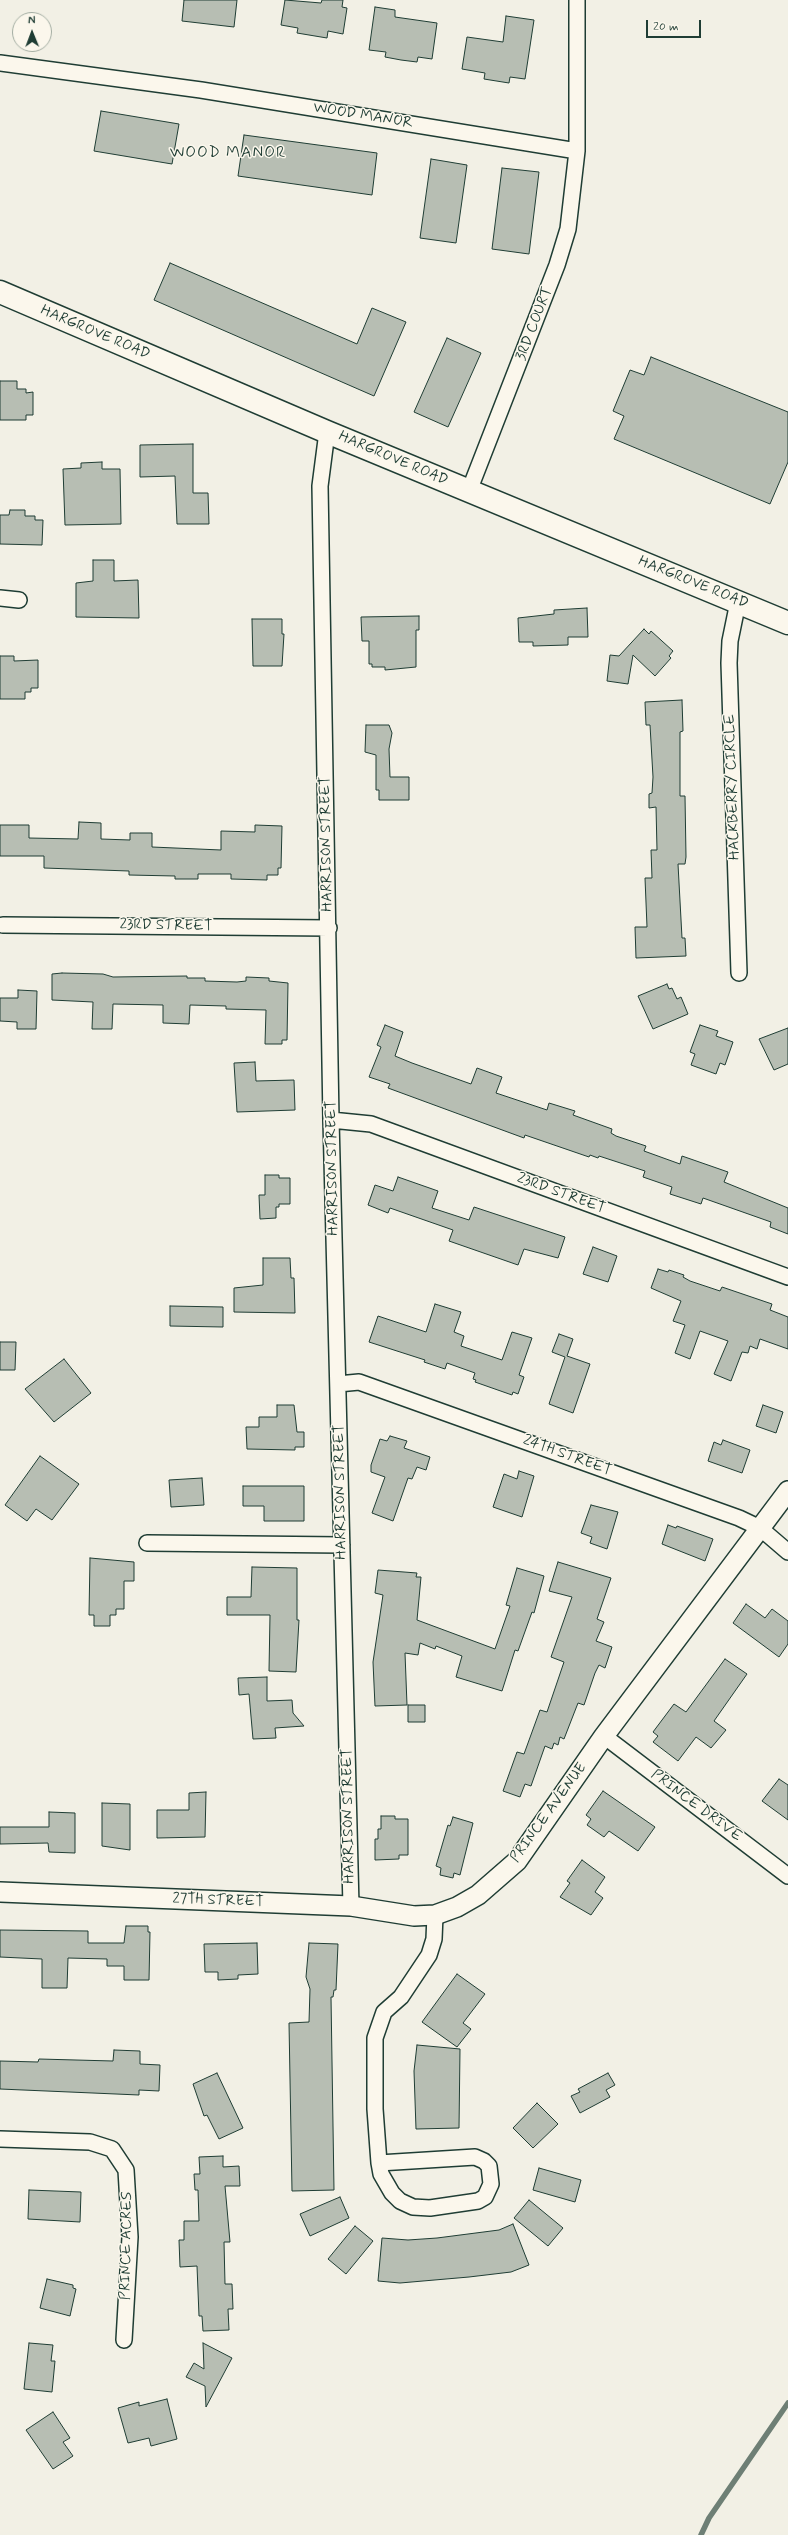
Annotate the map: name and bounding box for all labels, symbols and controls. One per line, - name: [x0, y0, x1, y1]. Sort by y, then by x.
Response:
- north arrow: [12, 12, 52, 52]
- scale bar: [648, 12, 703, 38]
- text: N: [28, 14, 36, 28]
- text: 20 m: [653, 19, 679, 35]
- street label: WOOD MANOR: [312, 99, 414, 133]
- district label: WOOD MANOR: [169, 144, 287, 164]
- street label: 3RD COURT: [513, 285, 557, 363]
- street label: HARGROVE ROAD: [38, 302, 152, 364]
- street label: HARGROVE ROAD: [336, 428, 450, 490]
- street label: HARGROVE ROAD: [635, 553, 751, 613]
- street label: HACKBERRY CIRCLE: [721, 714, 745, 860]
- street label: HARRISON STREET: [317, 776, 337, 912]
- street label: 23RD STREET: [119, 916, 213, 936]
- street label: HARRISON STREET: [323, 1100, 343, 1236]
- street label: 23RD STREET: [514, 1170, 608, 1218]
- street label: HARRISON STREET: [331, 1424, 351, 1560]
- street label: 24TH STREET: [520, 1432, 614, 1480]
- street label: HARRISON STREET: [339, 1748, 359, 1884]
- street label: PRINCE AVENUE: [507, 1760, 591, 1866]
- street label: PRINCE DRIVE: [647, 1766, 745, 1846]
- street label: 27TH STREET: [172, 1890, 264, 1912]
- street label: PRINCE ACRES: [117, 2192, 137, 2300]

